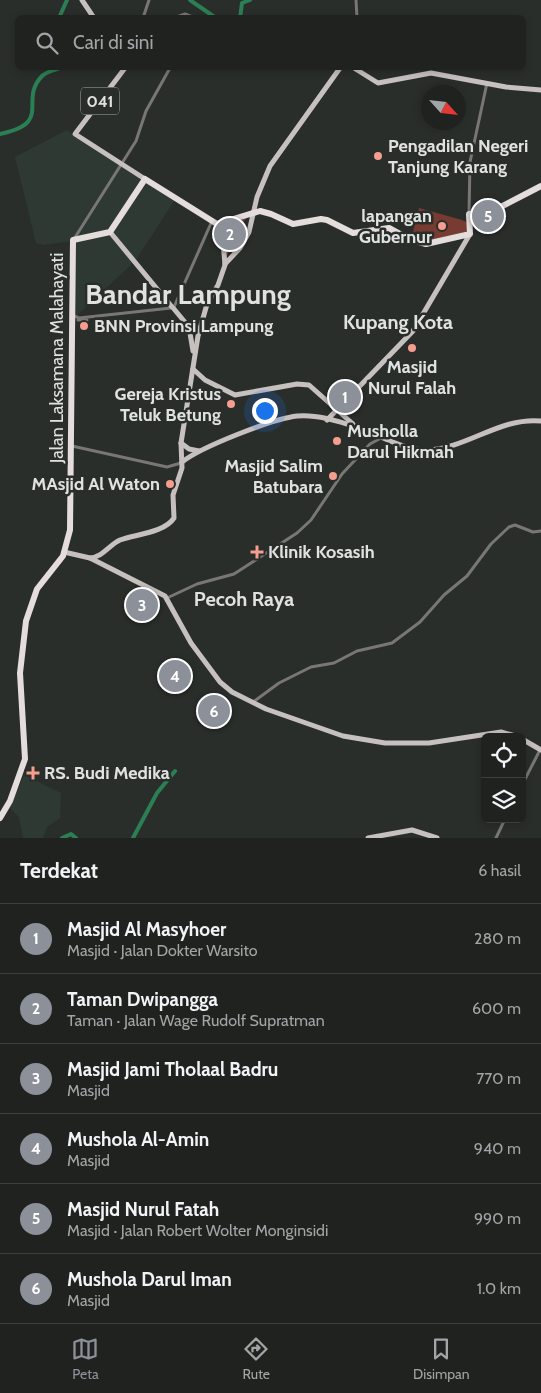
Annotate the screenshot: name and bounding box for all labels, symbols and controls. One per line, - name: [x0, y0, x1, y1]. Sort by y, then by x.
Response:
- search box: [15, 15, 526, 70]
- icon: search: [33, 29, 61, 57]
- text: Cari di sini: [73, 31, 154, 54]
- north arrow: [421, 85, 466, 130]
- road number: 041: [81, 88, 119, 114]
- place label: Pengadilan Negeri Tanjung Karang: [388, 135, 528, 178]
- marker: Pengadilan Negeri Tanjung Karang: [372, 150, 384, 162]
- pin: 5: [472, 197, 504, 235]
- place label: lapangan Gubernur: [359, 205, 432, 248]
- pin: 2: [214, 215, 246, 253]
- marker: lapangan Gubernur: [436, 220, 448, 232]
- street label: Jalan Laksamana Malahayati: [46, 253, 68, 464]
- district label: Bandar Lampung: [85, 277, 291, 311]
- district label: Kupang Kota: [343, 310, 453, 334]
- place label: BNN Provinsi Lampung: [94, 315, 273, 337]
- marker: BNN Provinsi Lampung: [78, 320, 90, 332]
- marker: Masjid Nurul Falah: [406, 342, 418, 354]
- place label: Masjid Nurul Falah: [368, 356, 456, 399]
- pin: 1: [329, 378, 361, 416]
- place label: Gereja Kristus Teluk Betung: [115, 383, 221, 426]
- marker: Gereja Kristus Teluk Betung: [225, 398, 237, 410]
- your location: [252, 398, 278, 424]
- place label: Musholla Darul Hikmah: [347, 420, 454, 463]
- marker: Musholla Darul Hikmah: [331, 435, 343, 447]
- place label: Masjid Salim Batubara: [224, 455, 323, 498]
- marker: Masjid Salim Batubara: [327, 470, 339, 482]
- place label: MAsjid Al Waton: [31, 473, 160, 495]
- marker: MAsjid Al Waton: [164, 478, 176, 490]
- place label: Klinik Kosasih: [268, 541, 375, 563]
- marker: Klinik Kosasih: [250, 545, 264, 559]
- pin: 3: [126, 586, 158, 624]
- district label: Pecoh Raya: [194, 587, 294, 611]
- pin: 4: [159, 657, 191, 695]
- pin: 6: [198, 692, 230, 730]
- map controls: [481, 733, 526, 823]
- button: locate: [481, 733, 526, 778]
- place label: RS. Budi Medika: [44, 762, 170, 784]
- marker: RS. Budi Medika: [26, 766, 40, 780]
- button: layers: [481, 778, 526, 823]
- text: Terdekat: [20, 858, 98, 883]
- text: 6 hasil: [478, 861, 521, 880]
- text: Masjid Al Masyhoer: [67, 918, 226, 941]
- text: 1: [33, 929, 39, 948]
- text: 280 m: [474, 929, 521, 948]
- text: Masjid · Jalan Dokter Warsito: [67, 941, 258, 960]
- text: Taman Dwipangga: [67, 988, 218, 1011]
- text: 2: [32, 999, 40, 1018]
- text: 600 m: [472, 999, 521, 1018]
- text: Taman · Jalan Wage Rudolf Supratman: [67, 1011, 325, 1030]
- text: Masjid Jami Tholaal Badru: [67, 1058, 278, 1081]
- text: 3: [32, 1069, 40, 1088]
- text: 770 m: [476, 1069, 521, 1088]
- text: Masjid: [67, 1081, 110, 1100]
- text: Mushola Al-Amin: [67, 1128, 209, 1151]
- text: 4: [31, 1139, 41, 1158]
- text: 940 m: [474, 1139, 521, 1158]
- text: Masjid: [67, 1151, 110, 1170]
- text: Masjid Nurul Fatah: [67, 1198, 219, 1221]
- text: 5: [32, 1209, 40, 1228]
- text: 990 m: [474, 1209, 521, 1228]
- text: Masjid · Jalan Robert Wolter Monginsidi: [67, 1221, 328, 1240]
- text: Mushola Darul Iman: [67, 1268, 232, 1291]
- text: 6: [32, 1279, 41, 1298]
- text: 1.0 km: [477, 1279, 521, 1298]
- text: Masjid: [67, 1291, 110, 1310]
- tab: Peta: [71, 1335, 99, 1383]
- tab: Rute: [242, 1335, 270, 1383]
- tab: Disimpan: [413, 1335, 470, 1383]

